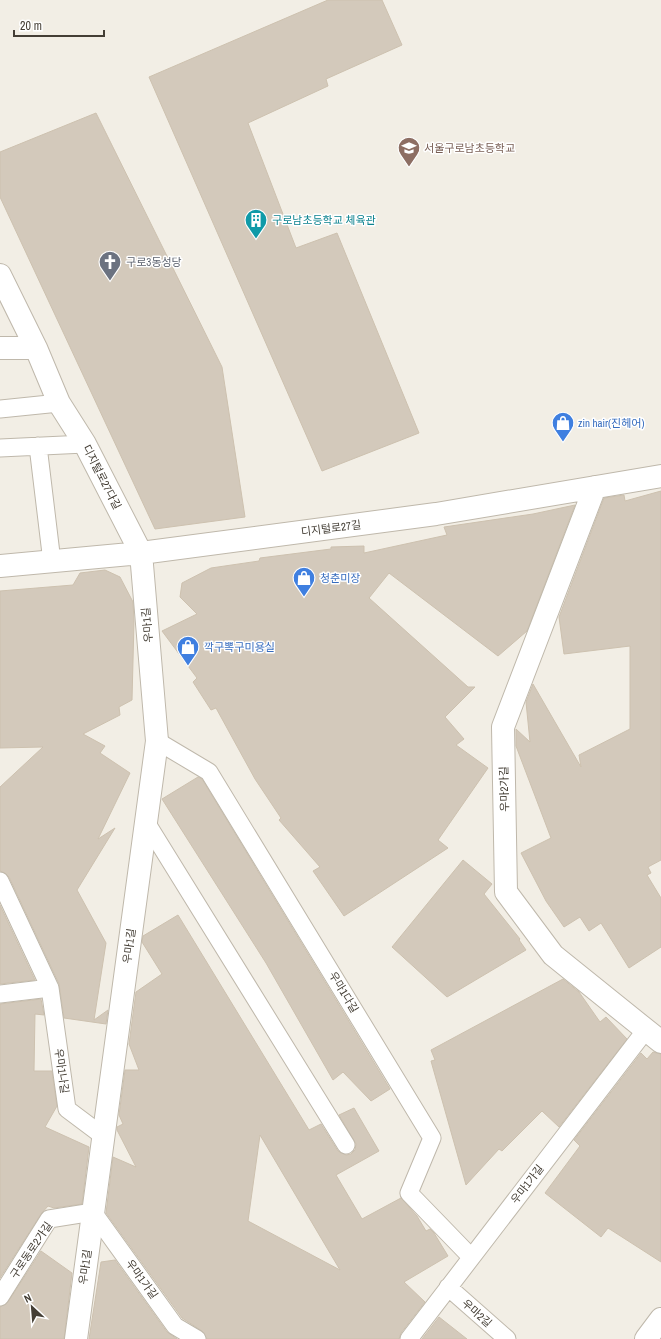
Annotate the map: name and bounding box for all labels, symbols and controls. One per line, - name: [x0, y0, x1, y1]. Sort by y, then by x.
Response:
- scale bar: [14, 12, 104, 38]
- text: 20 m: [20, 18, 42, 34]
- school or university icon: 서울구로남초등학교: [396, 135, 422, 168]
- place label: 서울구로남초등학교: [424, 141, 515, 155]
- building icon: 구로남초등학교 체육관: [243, 207, 269, 240]
- place label: 구로남초등학교 체육관: [272, 213, 376, 227]
- church icon: 구로3동성당: [97, 249, 123, 282]
- place label: 구로3동성당: [126, 255, 182, 269]
- shop icon: zin hair(진헤어): [550, 410, 576, 443]
- place label: zin hair(진헤어): [578, 416, 644, 430]
- street label: 디지털로27다길: [80, 442, 124, 512]
- street label: 디지털로27길: [300, 517, 362, 539]
- shop icon: 청춘미장: [291, 565, 317, 598]
- place label: 청춘미장: [320, 571, 360, 585]
- street label: 우마1길: [138, 607, 156, 643]
- shop icon: 깍구뽁구미용실: [175, 634, 201, 667]
- place label: 깍구뽁구미용실: [204, 640, 275, 654]
- street label: 우마2가길: [497, 766, 511, 812]
- street label: 우마1길: [120, 928, 138, 964]
- street label: 우마1다길: [326, 969, 362, 1015]
- street label: 우마1나길: [52, 1047, 72, 1095]
- street label: 우마1가길: [507, 1162, 547, 1206]
- street label: 구로동로2가길: [7, 1219, 55, 1281]
- street label: 우마1길: [76, 1249, 94, 1285]
- street label: 우마1가길: [123, 1256, 161, 1302]
- north arrow: [12, 1287, 52, 1327]
- text: N: [22, 1290, 34, 1306]
- street label: 우마2길: [459, 1296, 495, 1330]

